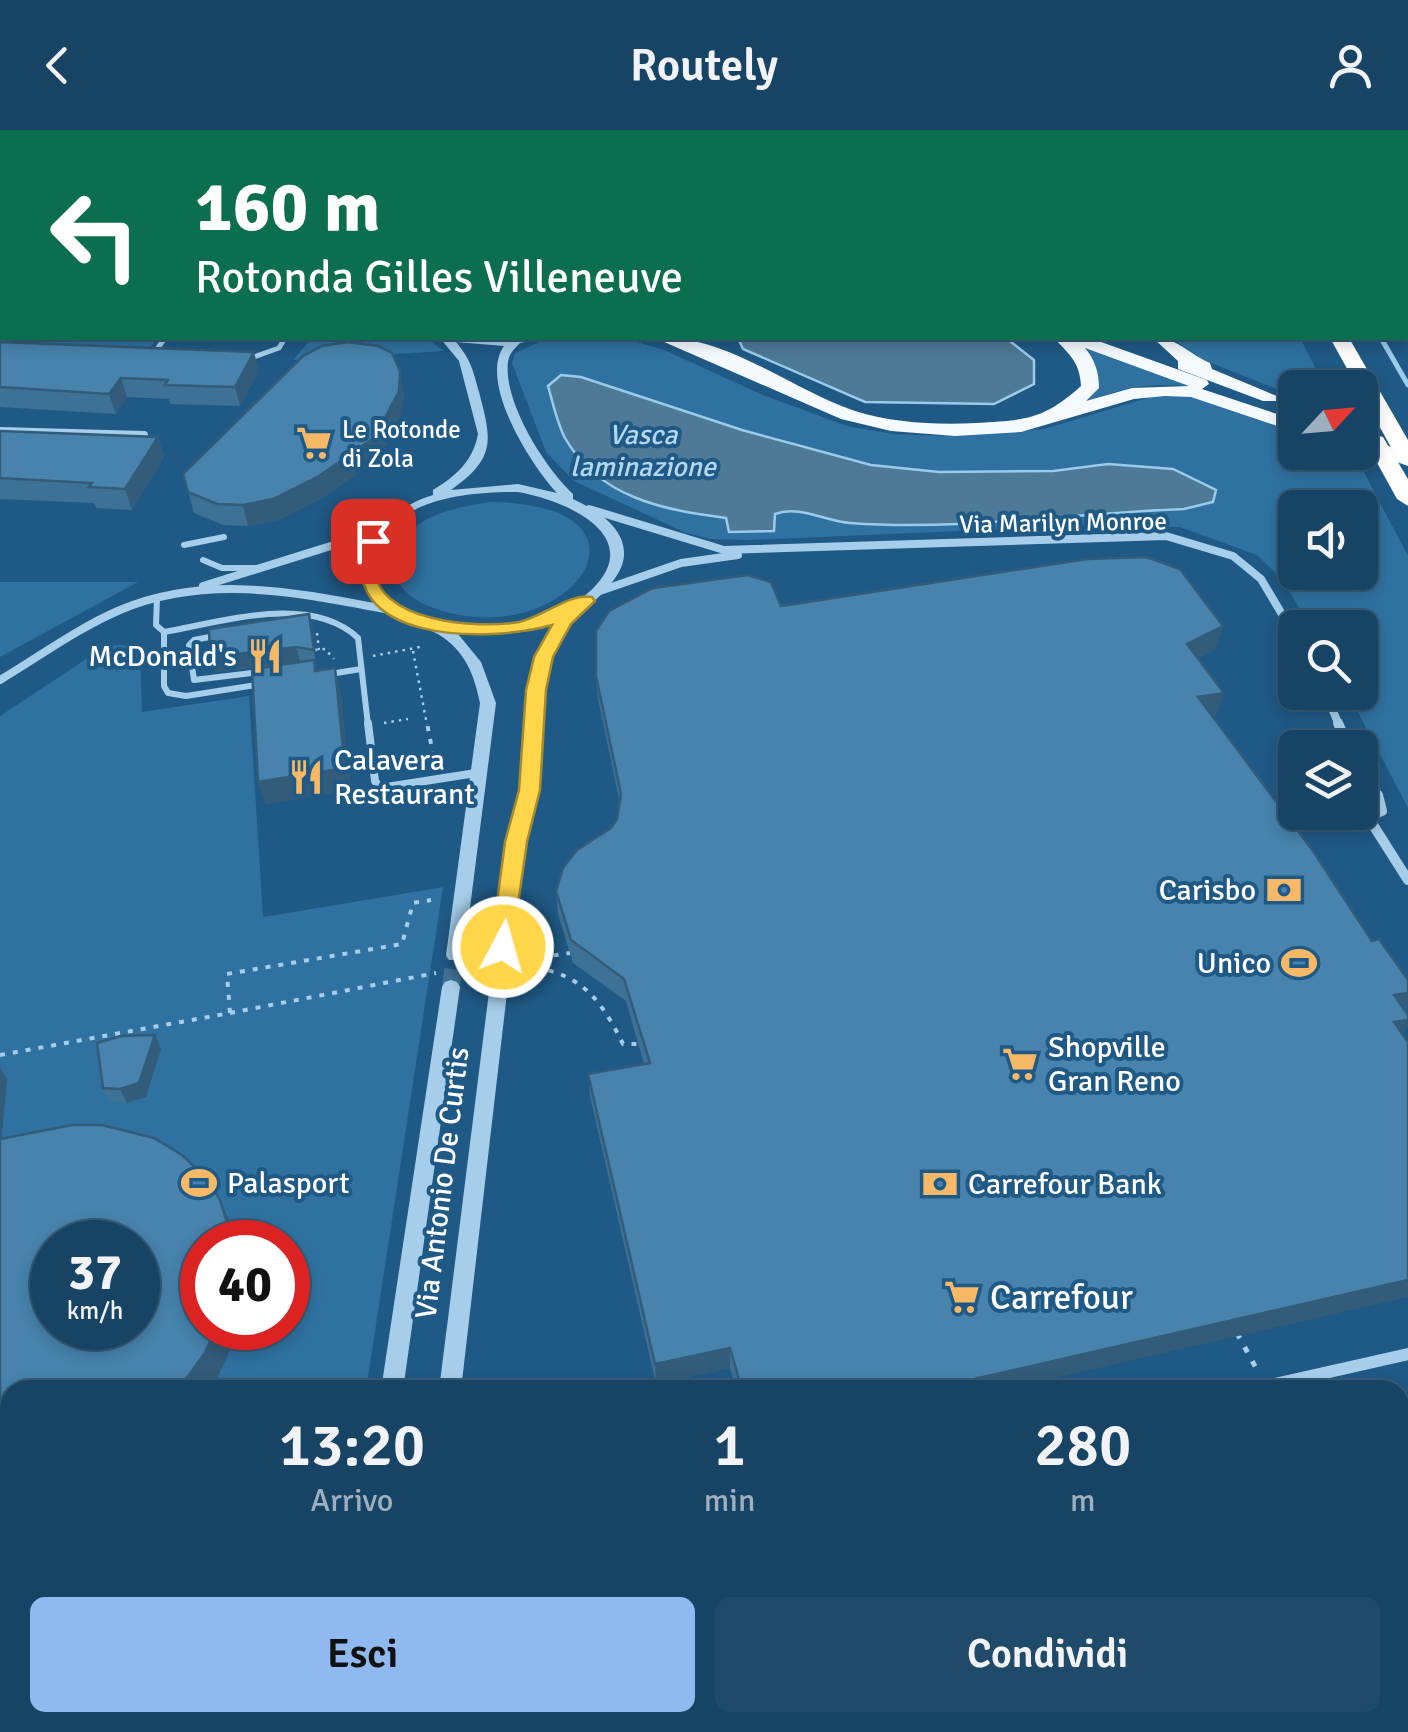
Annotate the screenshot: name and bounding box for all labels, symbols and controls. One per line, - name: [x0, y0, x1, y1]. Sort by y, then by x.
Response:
- icon: back: [30, 38, 85, 93]
- text: Routely: [630, 38, 778, 93]
- icon: person: [1323, 38, 1378, 93]
- text: 160 m: [195, 164, 380, 250]
- icon: left: [30, 170, 160, 300]
- text: Rotonda Gilles Villeneuve: [195, 250, 683, 305]
- north arrow: [1278, 370, 1378, 470]
- map controls: [1278, 370, 1378, 830]
- place label: Le Rotonde di Zola: [342, 414, 461, 474]
- water label: Vasca laminazione: [570, 418, 718, 484]
- supermarket icon: Le Rotonde di Zola: [295, 424, 333, 462]
- button: sound: [1278, 490, 1378, 590]
- pin: [331, 499, 416, 584]
- street label: Via Marilyn Monroe: [959, 505, 1167, 540]
- icon: arrive: [346, 514, 401, 569]
- button: search: [1278, 610, 1378, 710]
- restaurant icon: McDonald's: [246, 637, 284, 675]
- place label: McDonald's: [88, 638, 237, 675]
- button: layers: [1278, 730, 1378, 830]
- place label: Calavera Restaurant: [334, 742, 475, 813]
- restaurant icon: Calavera Restaurant: [287, 758, 325, 796]
- bank icon: Carisbo: [1265, 871, 1303, 909]
- place label: Carisbo: [1159, 872, 1256, 909]
- position arrow: [451, 895, 555, 999]
- sports icon: Unico: [1280, 944, 1318, 982]
- place label: Unico: [1197, 945, 1271, 982]
- place label: Shopville Gran Reno: [1048, 1029, 1181, 1100]
- street label: Via Antonio De Curtis: [407, 1045, 478, 1321]
- supermarket icon: Shopville Gran Reno: [1001, 1045, 1039, 1083]
- sports icon: Palasport: [180, 1164, 218, 1202]
- place label: Palasport: [227, 1165, 349, 1202]
- bank icon: Carrefour Bank: [921, 1165, 959, 1203]
- place label: Carrefour Bank: [968, 1166, 1162, 1203]
- speed limit sign: 40: [180, 1220, 310, 1350]
- text: 37: [68, 1242, 122, 1304]
- place label: Carrefour: [990, 1276, 1133, 1319]
- supermarket icon: Carrefour: [943, 1278, 981, 1316]
- text: km/h: [67, 1295, 123, 1326]
- text: 13:20: [279, 1409, 425, 1483]
- text: 1: [713, 1409, 746, 1483]
- text: 280: [1034, 1409, 1131, 1483]
- text: Arrivo: [311, 1481, 393, 1520]
- text: min: [704, 1481, 755, 1520]
- text: m: [1070, 1481, 1096, 1520]
- button: Esci: [30, 1597, 695, 1712]
- button: Condividi: [715, 1597, 1380, 1712]

